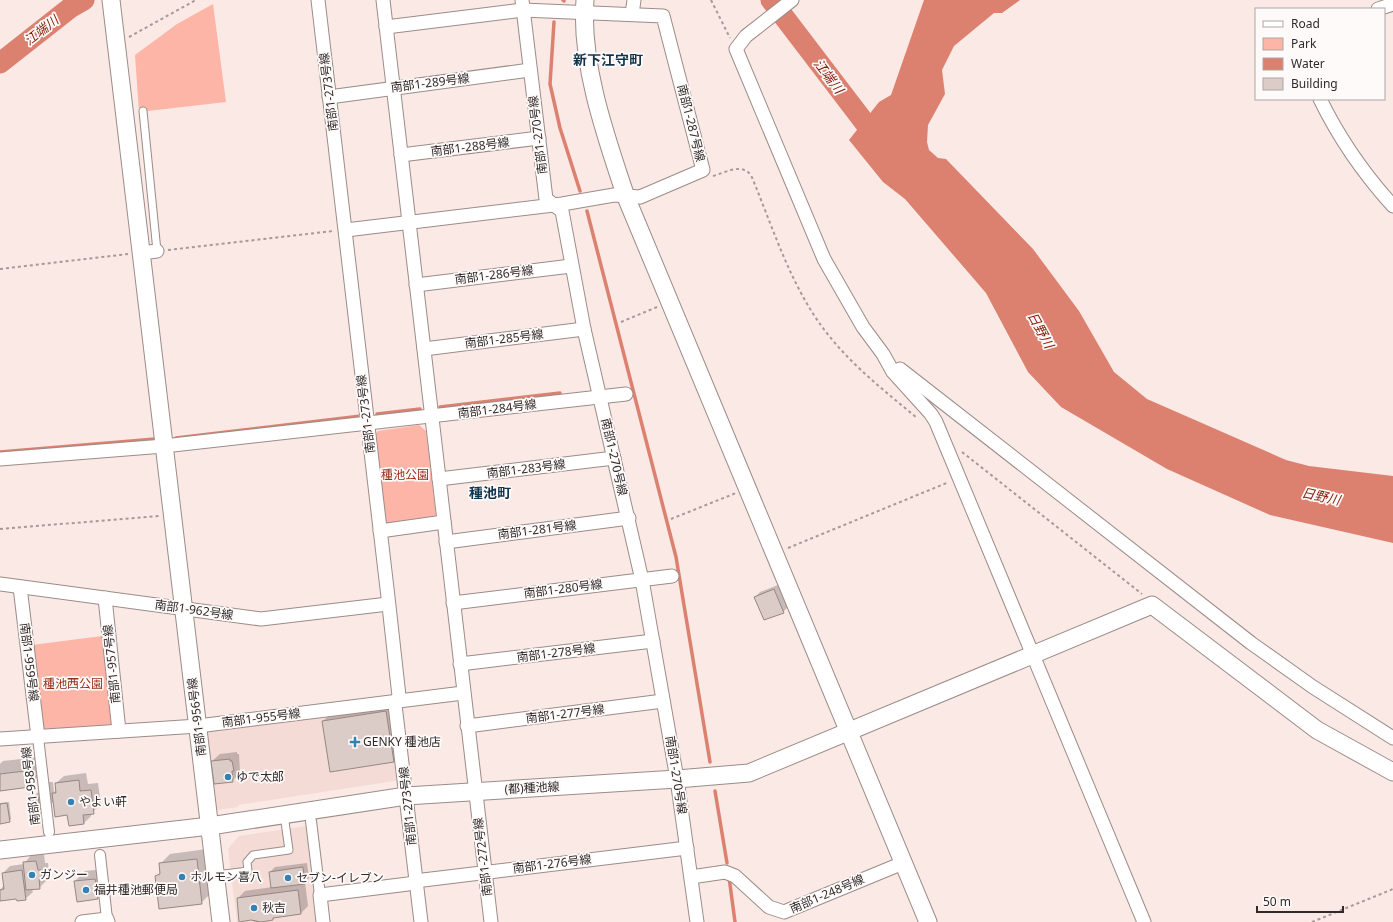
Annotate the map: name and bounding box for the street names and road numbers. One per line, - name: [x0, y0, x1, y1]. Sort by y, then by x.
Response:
- street label: 南部1-273号線: [315, 52, 342, 132]
- street label: 南部1-289号線: [390, 69, 470, 96]
- street label: 南部1-287号線: [674, 82, 709, 163]
- street label: 南部1-270号線: [524, 95, 551, 175]
- street label: 南部1-288号線: [430, 133, 510, 160]
- street label: 南部1-286号線: [454, 261, 534, 288]
- street label: 南部1-285号線: [464, 325, 544, 352]
- street label: 南部1-273号線: [352, 374, 379, 454]
- street label: 南部1-284号線: [457, 395, 537, 422]
- street label: 南部1-270号線: [597, 416, 632, 497]
- street label: 南部1-283号線: [486, 455, 566, 482]
- street label: 南部1-281号線: [497, 516, 577, 543]
- street label: 南部1-280号線: [523, 575, 603, 602]
- street label: 南部1-962号線: [154, 596, 235, 623]
- street label: 南部1-959号線: [16, 622, 43, 702]
- street label: 南部1-957号線: [99, 624, 124, 704]
- street label: 南部1-278号線: [516, 639, 596, 666]
- street label: 南部1-956号線: [183, 677, 210, 757]
- street label: 南部1-277号線: [525, 700, 605, 727]
- street label: 南部1-955号線: [221, 704, 301, 731]
- street label: 南部1-270号線: [662, 734, 691, 815]
- street label: 南部1-958号線: [17, 746, 44, 826]
- street label: 南部1-273号線: [395, 766, 420, 846]
- street label: (都)種池線: [504, 778, 560, 797]
- street label: 南部1-272号線: [469, 817, 496, 897]
- street label: 南部1-276号線: [512, 850, 592, 877]
- street label: 南部1-248号線: [787, 870, 867, 917]

